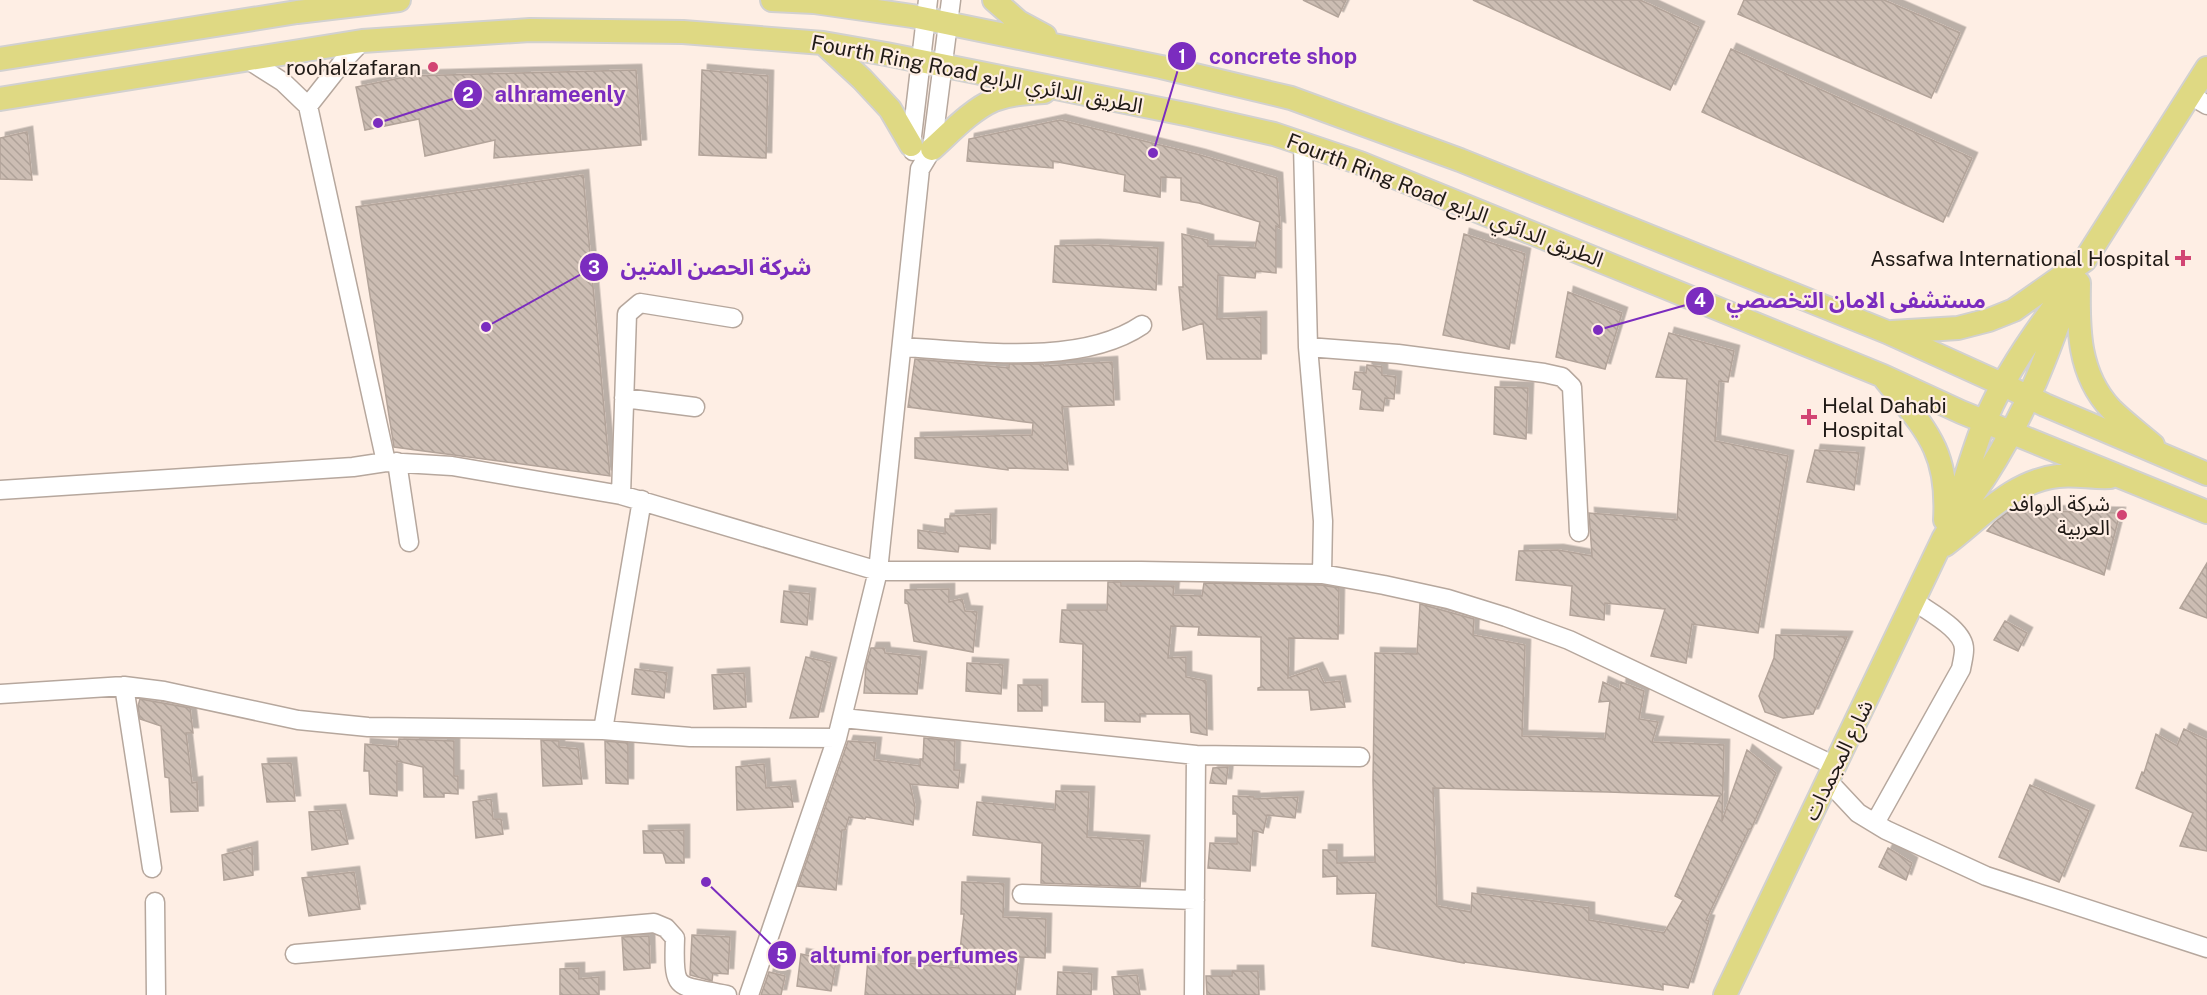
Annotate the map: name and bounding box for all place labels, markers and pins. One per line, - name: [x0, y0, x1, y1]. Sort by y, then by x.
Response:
- callout: concrete shop: [1167, 36, 1369, 76]
- place label: roohalzafaran: [286, 55, 421, 80]
- marker: roohalzafaran: [426, 60, 440, 74]
- callout: alhrameenly: [453, 74, 638, 114]
- place label: Assafwa International Hospital: [1870, 246, 2170, 271]
- callout: شركة الحصن المتين: [579, 247, 823, 287]
- marker: Assafwa International Hospital: [2174, 249, 2192, 267]
- callout: مستشفى الامان التخصصي: [1685, 281, 1998, 321]
- place label: Helal Dahabi Hospital: [1822, 393, 1947, 442]
- marker: Helal Dahabi Hospital: [1800, 408, 1818, 426]
- place label: شركة الروافد العربية: [2008, 491, 2110, 540]
- marker: شركة الروافد العربية: [2115, 508, 2129, 522]
- callout: altumi for perfumes: [767, 935, 1030, 975]

